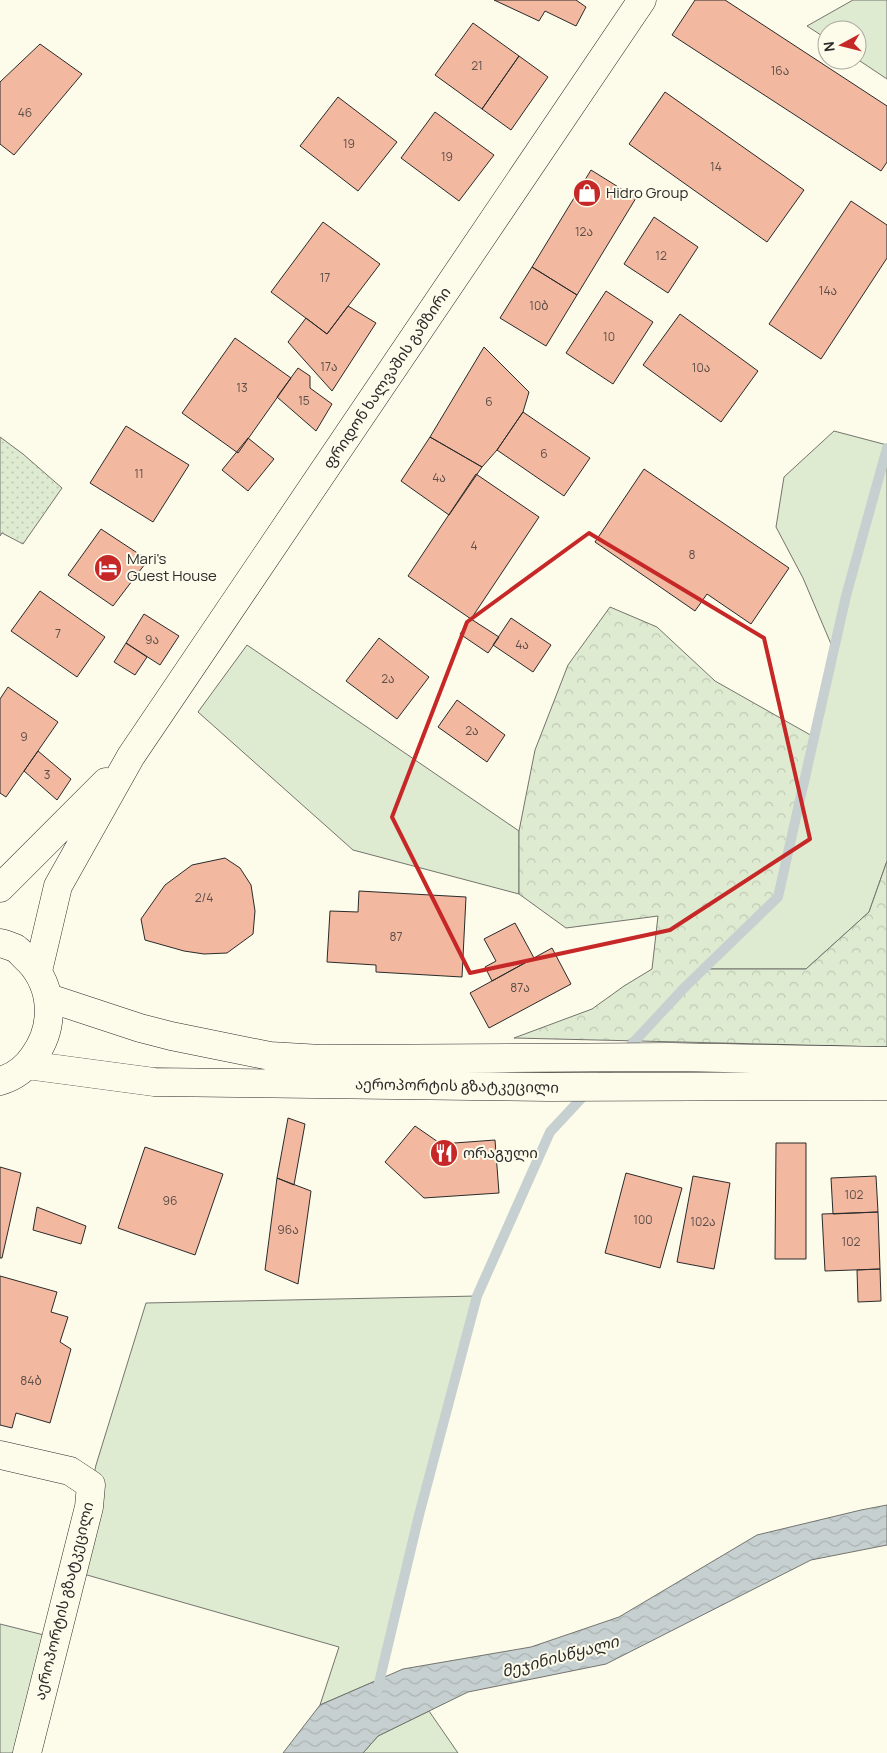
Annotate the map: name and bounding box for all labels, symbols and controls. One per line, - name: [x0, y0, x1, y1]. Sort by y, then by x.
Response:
- north arrow: [817, 20, 867, 70]
- text: N: [819, 40, 839, 53]
- house number: 21: [471, 57, 483, 74]
- house number: 16ა: [771, 62, 789, 79]
- house number: 46: [18, 104, 32, 121]
- house number: 19: [343, 135, 355, 152]
- house number: 19: [441, 148, 453, 165]
- house number: 14: [710, 158, 722, 175]
- shop icon: Hidro Group: [572, 178, 602, 208]
- place label: Hidro Group: [606, 182, 688, 203]
- house number: 12ა: [575, 223, 593, 240]
- house number: 12: [655, 247, 667, 264]
- house number: 17: [320, 269, 330, 286]
- house number: 14ა: [819, 282, 837, 299]
- street label: ფრიდონ ხალვაშის გამზირი: [318, 283, 455, 473]
- house number: 10ბ: [529, 297, 549, 314]
- house number: 10: [603, 328, 615, 345]
- house number: 17ა: [320, 358, 338, 375]
- house number: 10ა: [692, 359, 710, 376]
- house number: 13: [236, 379, 248, 396]
- house number: 15: [298, 392, 310, 409]
- house number: 6: [485, 393, 493, 410]
- house number: 6: [540, 445, 548, 462]
- house number: 11: [134, 465, 144, 482]
- house number: 4ა: [432, 469, 446, 486]
- house number: 4: [470, 537, 478, 554]
- house number: 8: [689, 546, 696, 563]
- place label: Mari's Guest House: [127, 548, 217, 586]
- hotel icon: Mari's Guest House: [93, 553, 123, 583]
- house number: 7: [55, 625, 61, 642]
- house number: 9ა: [145, 631, 159, 648]
- house number: 4ა: [515, 636, 529, 653]
- house number: 2ა: [381, 670, 395, 687]
- house number: 2ა: [465, 722, 479, 739]
- house number: 9: [20, 728, 28, 745]
- house number: 3: [44, 766, 50, 783]
- house number: 2/4: [195, 889, 213, 906]
- house number: 87: [390, 928, 403, 945]
- house number: 87ა: [510, 979, 530, 996]
- street label: აეროპორტის გზატკეცილი: [355, 1073, 559, 1098]
- restaurant icon: ორაგული: [429, 1138, 459, 1168]
- place label: ორაგული: [463, 1142, 538, 1163]
- house number: 102: [845, 1186, 864, 1203]
- house number: 96: [163, 1192, 177, 1209]
- house number: 100: [633, 1211, 653, 1228]
- house number: 102ა: [690, 1213, 716, 1230]
- house number: 96ა: [277, 1221, 299, 1238]
- house number: 102: [842, 1233, 861, 1250]
- house number: 84ბ: [20, 1372, 42, 1389]
- street label: აეროპორტის გზატკეცილი: [29, 1499, 98, 1702]
- water label: მეჯინისწყალი: [499, 1630, 622, 1682]

